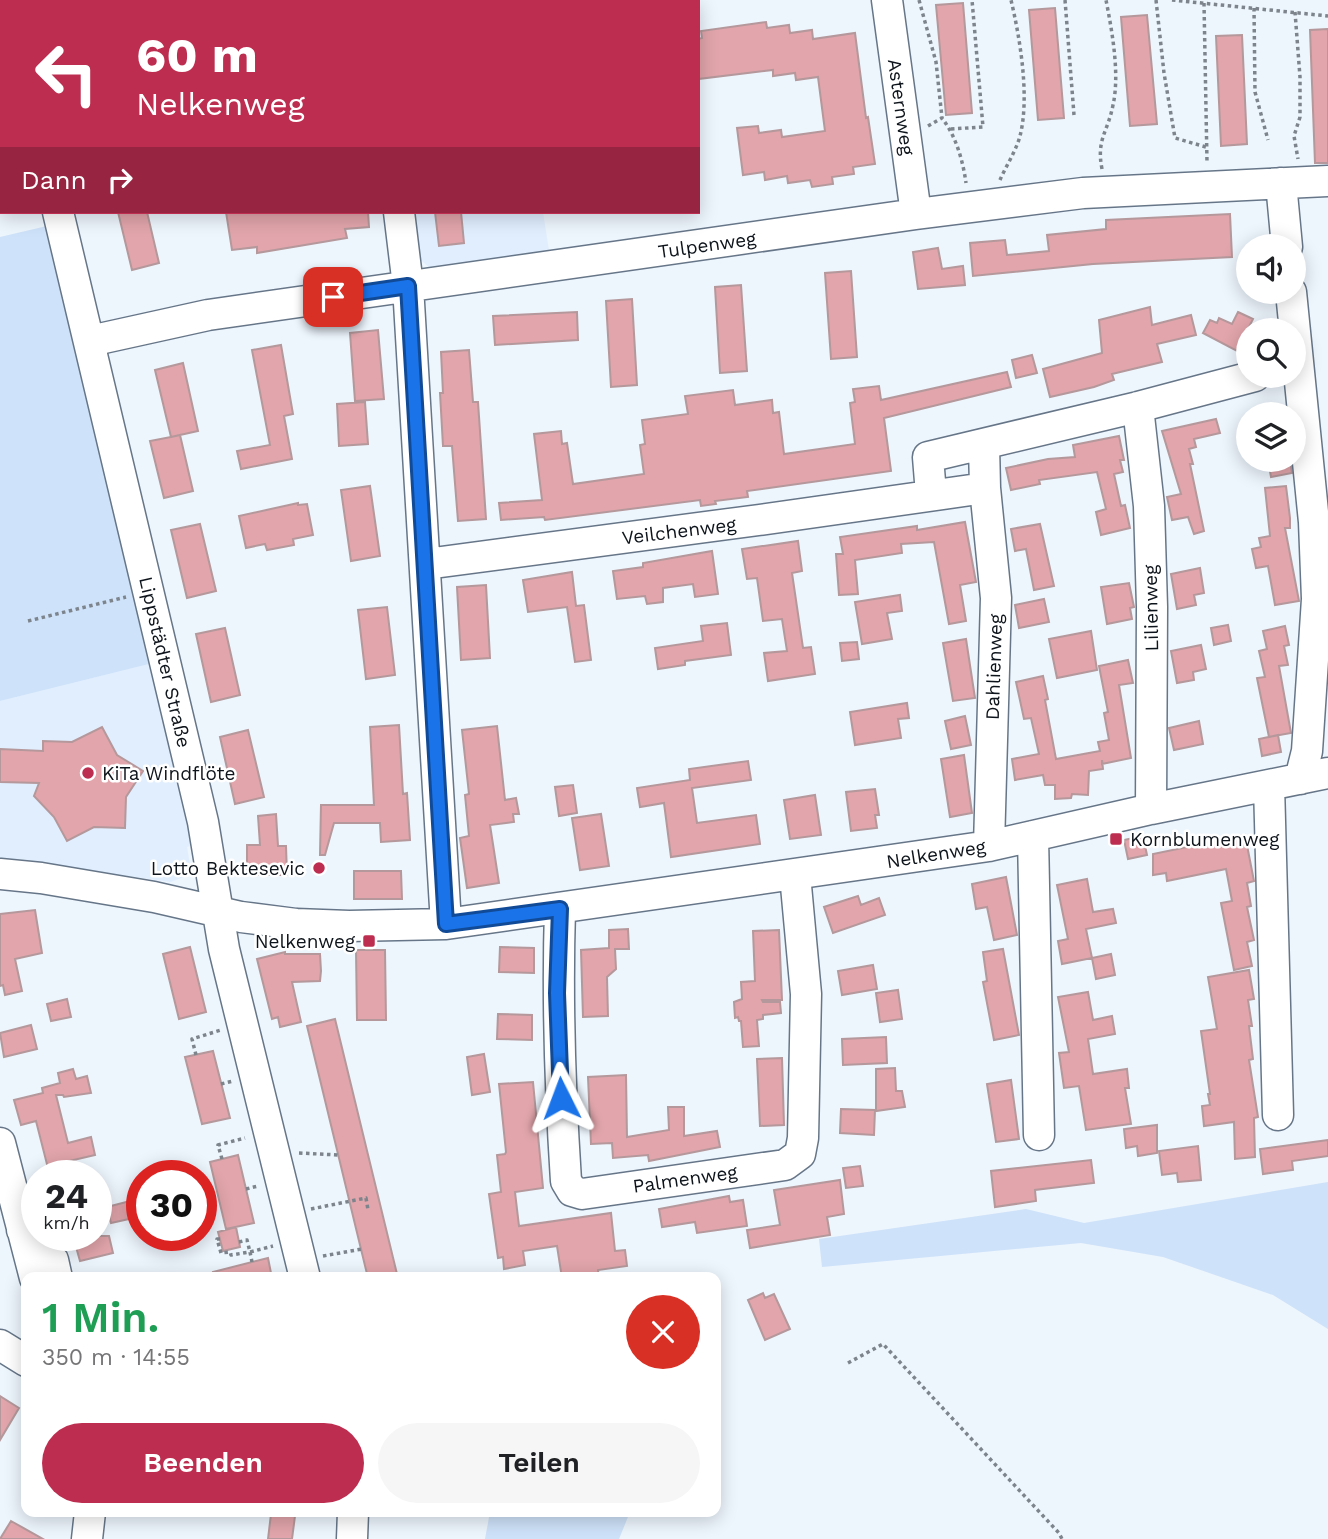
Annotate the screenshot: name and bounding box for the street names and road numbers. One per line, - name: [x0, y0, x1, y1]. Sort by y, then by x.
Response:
- street label: Asternweg: [883, 57, 919, 158]
- street label: Tulpenweg: [656, 227, 758, 263]
- street label: Veilchenweg: [621, 512, 738, 549]
- street label: Lilienweg: [1139, 564, 1163, 651]
- street label: Lippstädter Straße: [134, 574, 196, 750]
- street label: Dahlienweg: [981, 613, 1007, 721]
- street label: Nelkenweg: [885, 835, 988, 873]
- street label: Palmenweg: [631, 1160, 740, 1198]

